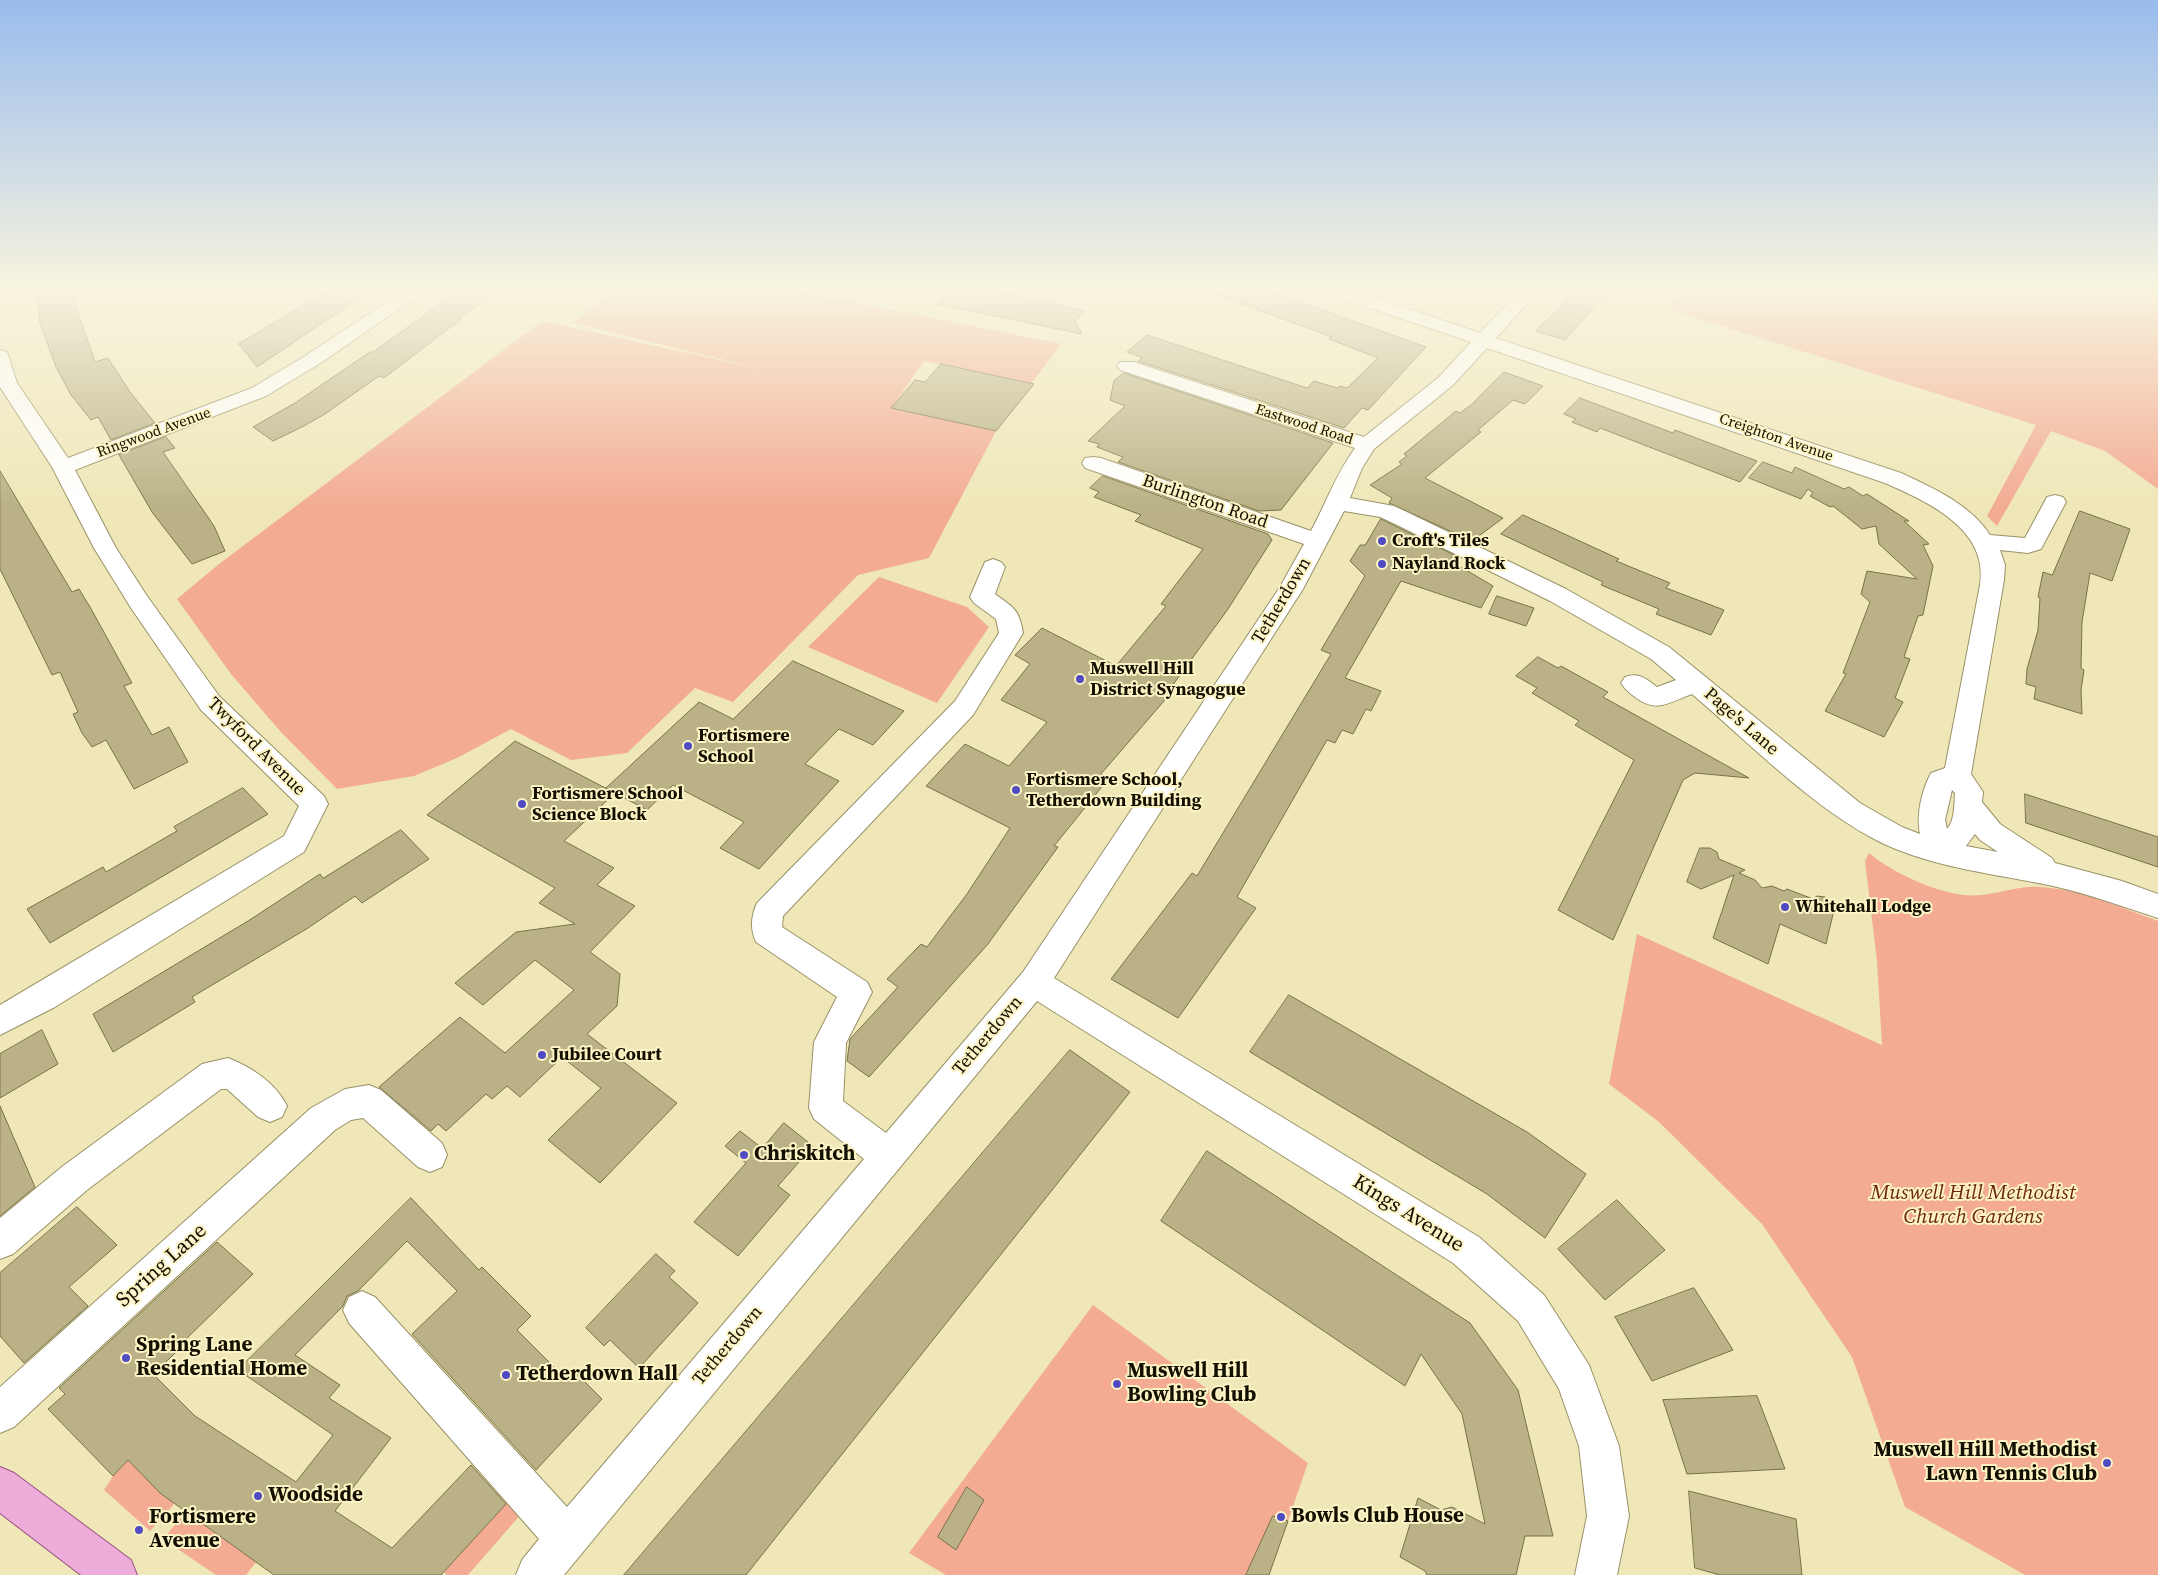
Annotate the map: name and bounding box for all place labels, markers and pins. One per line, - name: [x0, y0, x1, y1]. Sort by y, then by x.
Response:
- place label: Croft's Tiles: [1392, 530, 1489, 552]
- marker: Croft's Tiles: [1376, 535, 1388, 547]
- place label: Nayland Rock: [1392, 553, 1505, 575]
- marker: Nayland Rock: [1376, 558, 1388, 570]
- place label: Muswell Hill District Synagogue: [1090, 658, 1246, 701]
- marker: Muswell Hill District Synagogue: [1074, 673, 1086, 685]
- place label: Fortismere School: [698, 725, 790, 768]
- marker: Fortismere School: [682, 740, 694, 752]
- place label: Fortismere School, Tetherdown Building: [1026, 769, 1201, 812]
- place label: Fortismere School Science Block: [532, 783, 683, 826]
- marker: Fortismere School, Tetherdown Building: [1010, 784, 1022, 796]
- marker: Fortismere School Science Block: [516, 798, 528, 810]
- place label: Whitehall Lodge: [1795, 896, 1931, 918]
- marker: Whitehall Lodge: [1779, 901, 1791, 913]
- place label: Jubilee Court: [552, 1044, 662, 1066]
- marker: Jubilee Court: [536, 1049, 548, 1061]
- place label: Chriskitch: [754, 1142, 855, 1168]
- marker: Chriskitch: [738, 1149, 750, 1161]
- place label: Spring Lane Residential Home: [136, 1333, 307, 1383]
- marker: Spring Lane Residential Home: [120, 1352, 132, 1364]
- place label: Muswell Hill Bowling Club: [1127, 1359, 1256, 1409]
- place label: Tetherdown Hall: [516, 1362, 678, 1388]
- marker: Tetherdown Hall: [500, 1369, 512, 1381]
- marker: Muswell Hill Bowling Club: [1111, 1378, 1123, 1390]
- place label: Muswell Hill Methodist Lawn Tennis Club: [1873, 1438, 2097, 1488]
- marker: Muswell Hill Methodist Lawn Tennis Club: [2101, 1457, 2113, 1469]
- place label: Woodside: [268, 1483, 363, 1509]
- marker: Woodside: [252, 1490, 264, 1502]
- place label: Bowls Club House: [1291, 1504, 1464, 1530]
- place label: Fortismere Avenue: [149, 1505, 256, 1555]
- marker: Bowls Club House: [1275, 1511, 1287, 1523]
- marker: Fortismere Avenue: [133, 1524, 145, 1536]

